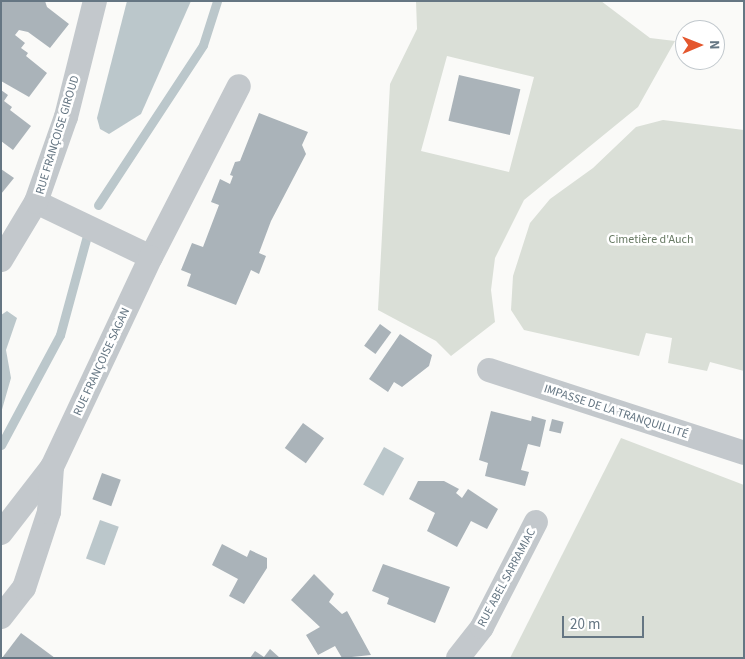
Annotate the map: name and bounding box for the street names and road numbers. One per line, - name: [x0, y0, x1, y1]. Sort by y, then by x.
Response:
- street label: RUE FRANÇOISE GIROUD: [33, 74, 83, 196]
- street label: RUE FRANÇOISE SAGAN: [71, 306, 133, 418]
- street label: IMPASSE DE LA TRANQUILLITÉ: [542, 382, 690, 442]
- street label: RUE ABEL SARRAMIAC: [475, 526, 539, 630]

